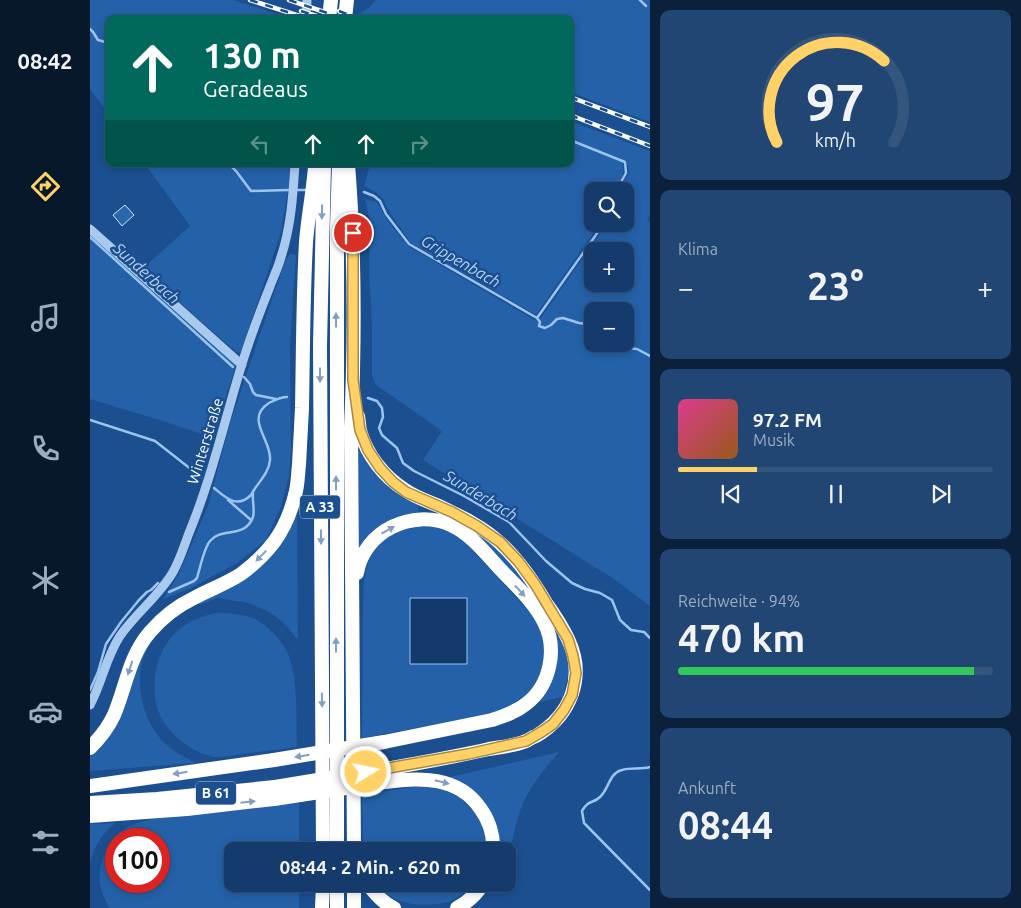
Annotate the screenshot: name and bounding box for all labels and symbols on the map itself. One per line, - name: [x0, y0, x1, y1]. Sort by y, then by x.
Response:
- one-way arrow: [318, 205, 326, 221]
- pin: [332, 212, 374, 254]
- water label: Grippenbach: [418, 231, 504, 291]
- water label: Sunderbach: [110, 238, 184, 307]
- one-way arrow: [332, 312, 340, 328]
- one-way arrow: [316, 367, 324, 383]
- street label: Winterstraße: [184, 396, 226, 486]
- water label: Sunderbach: [440, 466, 521, 524]
- one-way arrow: [332, 474, 340, 490]
- road number: A 33: [300, 496, 340, 518]
- one-way arrow: [381, 525, 395, 534]
- one-way arrow: [317, 530, 325, 546]
- one-way arrow: [255, 549, 267, 561]
- one-way arrow: [514, 584, 526, 596]
- one-way arrow: [332, 637, 340, 653]
- one-way arrow: [126, 660, 133, 675]
- one-way arrow: [318, 692, 326, 708]
- position arrow: [339, 745, 391, 797]
- one-way arrow: [293, 752, 309, 760]
- one-way arrow: [172, 769, 188, 777]
- one-way arrow: [434, 778, 449, 786]
- road number: B 61: [196, 781, 236, 804]
- one-way arrow: [240, 798, 256, 806]
- speed limit sign: 100: [105, 828, 170, 893]

